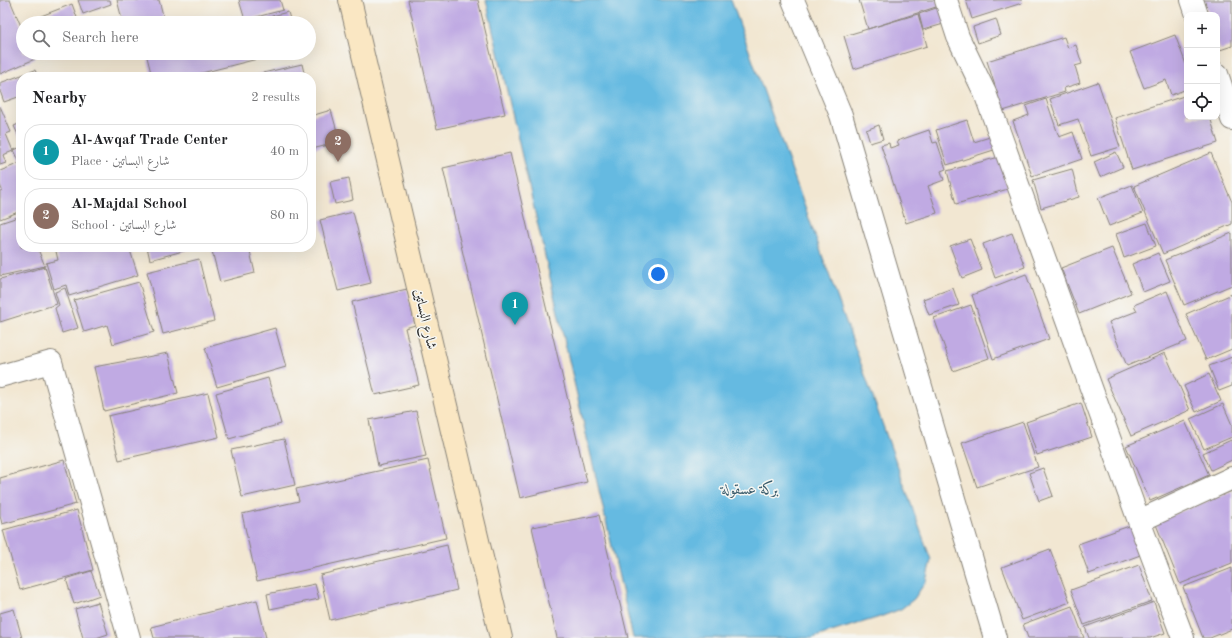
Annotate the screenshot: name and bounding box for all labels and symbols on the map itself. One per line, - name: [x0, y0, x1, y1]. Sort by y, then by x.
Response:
- pin: 2: [325, 129, 351, 162]
- your location: [648, 264, 668, 284]
- street label: شارع البساتين: [407, 287, 439, 352]
- pin: 1: [502, 292, 528, 325]
- water label: بركة عسقولة: [720, 480, 779, 498]

